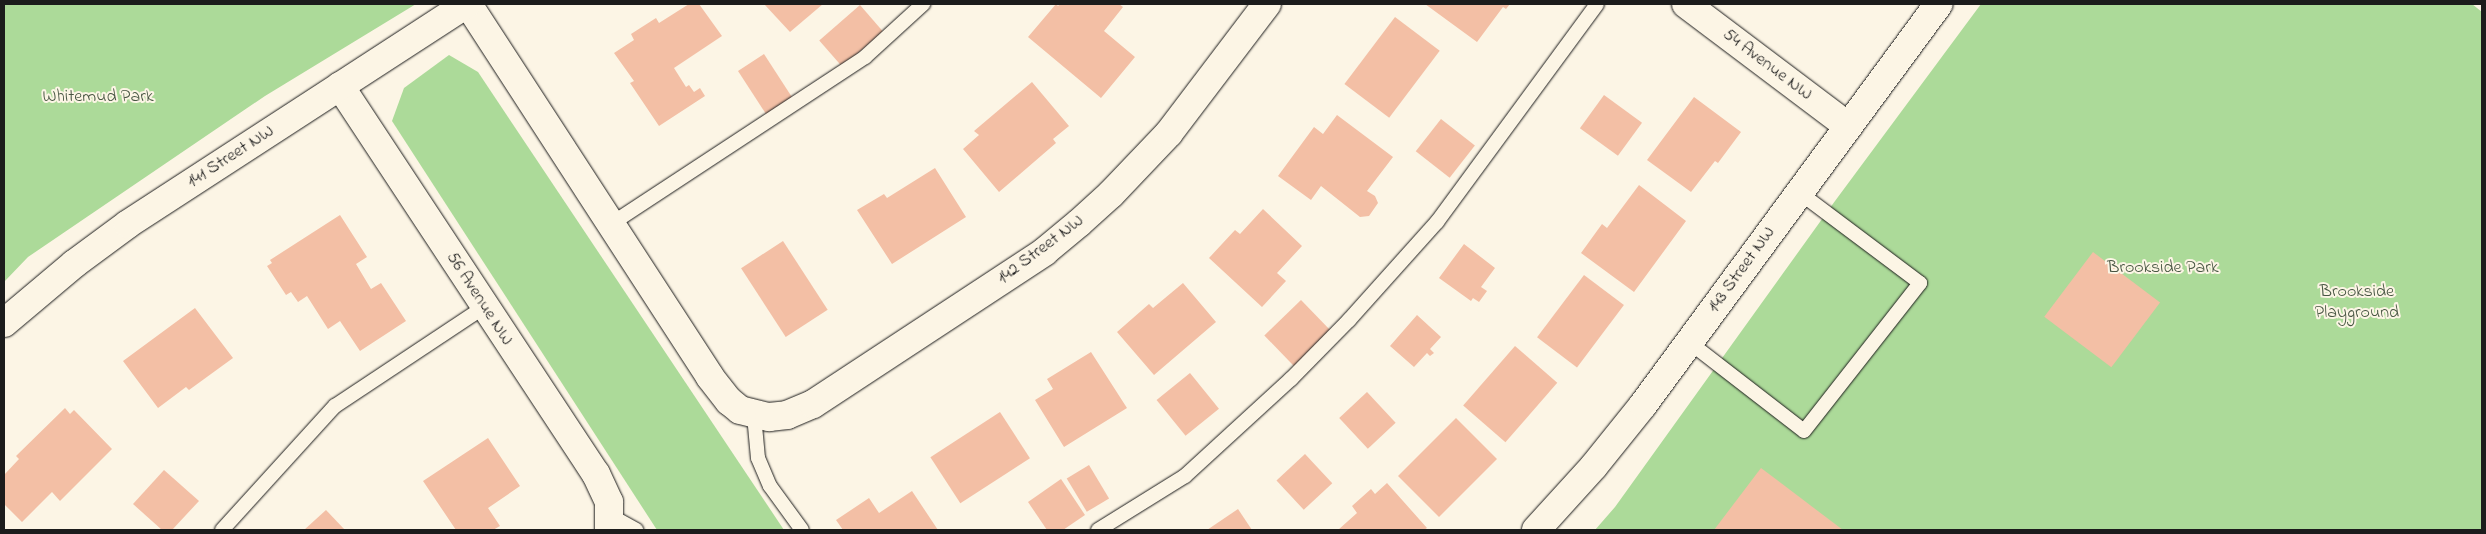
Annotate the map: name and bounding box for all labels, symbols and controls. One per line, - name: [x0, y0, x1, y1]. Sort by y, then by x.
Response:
- street label: 54 Avenue NW: [1718, 24, 1816, 106]
- park label: Whitemud Park: [42, 86, 154, 108]
- street label: 141 Street NW: [183, 121, 279, 193]
- street label: 142 Street NW: [994, 211, 1088, 289]
- street label: 143 Street NW: [1704, 223, 1780, 317]
- street label: 56 Avenue NW: [441, 248, 517, 350]
- park label: Brookside Park: [2107, 257, 2219, 279]
- park label: Brookside Playground: [2315, 282, 2399, 324]

